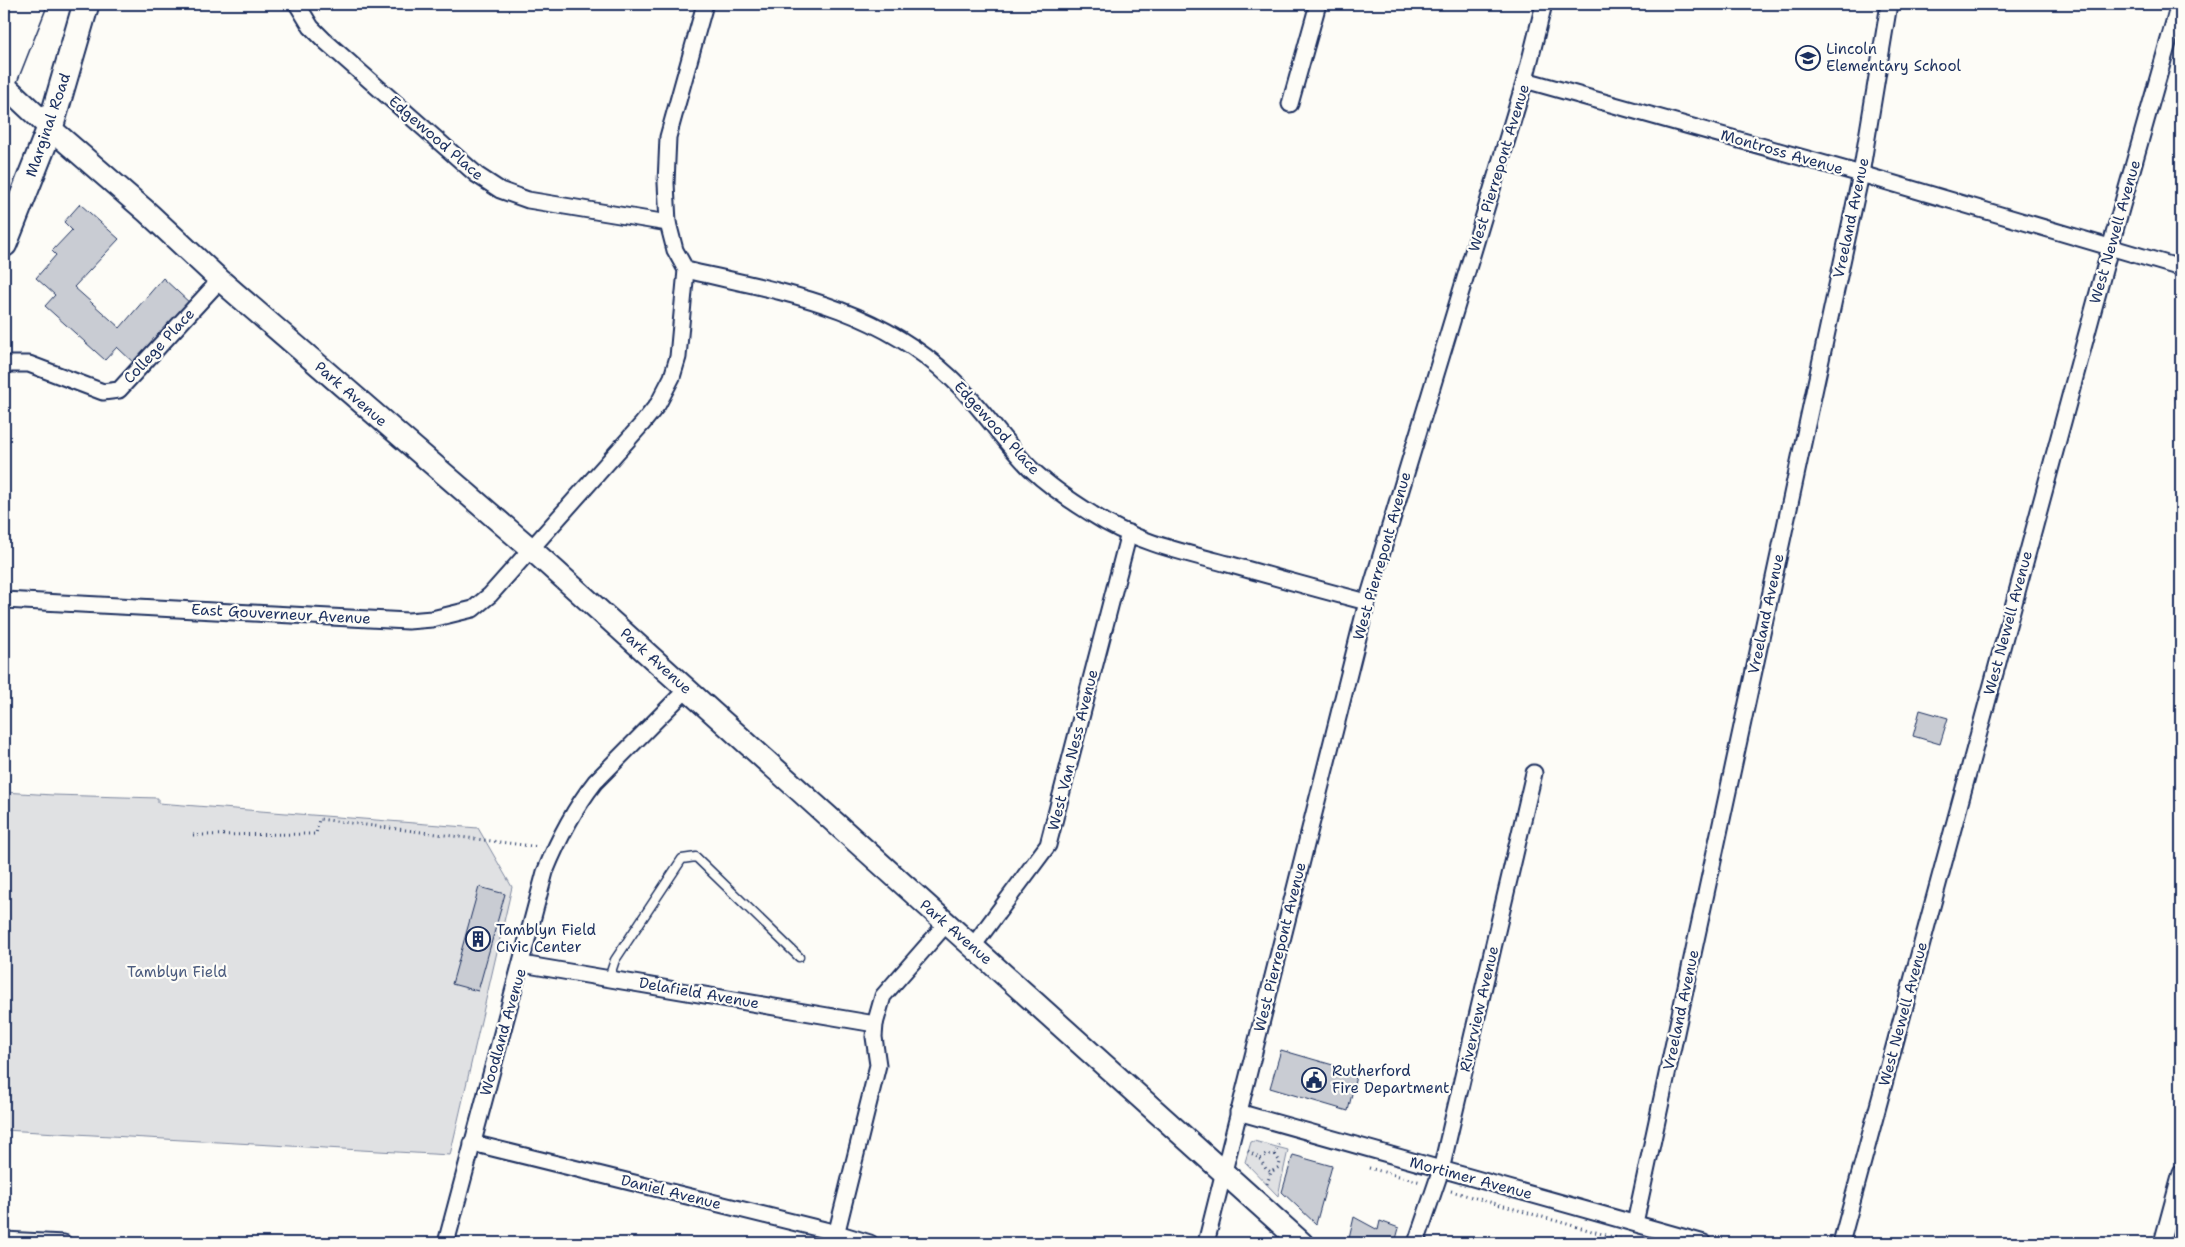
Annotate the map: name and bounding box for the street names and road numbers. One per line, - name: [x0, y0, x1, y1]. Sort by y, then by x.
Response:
- street label: Marginal Road: [21, 70, 75, 180]
- street label: West Pierrepont Avenue: [1464, 82, 1534, 254]
- street label: Edgewood Place: [384, 91, 488, 185]
- street label: Montross Avenue: [1718, 125, 1846, 179]
- street label: Vreeland Avenue: [1828, 156, 1874, 280]
- street label: West Newell Avenue: [2085, 158, 2145, 306]
- street label: College Place: [119, 304, 199, 388]
- street label: Park Avenue: [310, 357, 392, 431]
- street label: Edgewood Place: [950, 377, 1044, 479]
- street label: West Pierrepont Avenue: [1348, 470, 1416, 642]
- street label: West Newell Avenue: [1979, 549, 2037, 697]
- street label: Vreeland Avenue: [1743, 552, 1789, 676]
- street label: East Gouverneur Avenue: [191, 599, 371, 629]
- street label: Park Avenue: [616, 623, 696, 699]
- street label: West Van Ness Avenue: [1043, 667, 1103, 833]
- street label: West Pierrepont Avenue: [1249, 860, 1311, 1034]
- street label: Park Avenue: [915, 895, 997, 969]
- street label: West Newell Avenue: [1874, 940, 1932, 1088]
- street label: Riverview Avenue: [1455, 944, 1503, 1074]
- street label: Vreeland Avenue: [1658, 948, 1704, 1072]
- street label: Woodland Avenue: [475, 966, 531, 1098]
- street label: Delafield Avenue: [637, 973, 761, 1013]
- street label: Mortimer Avenue: [1407, 1152, 1535, 1204]
- street label: Daniel Avenue: [619, 1170, 723, 1214]

